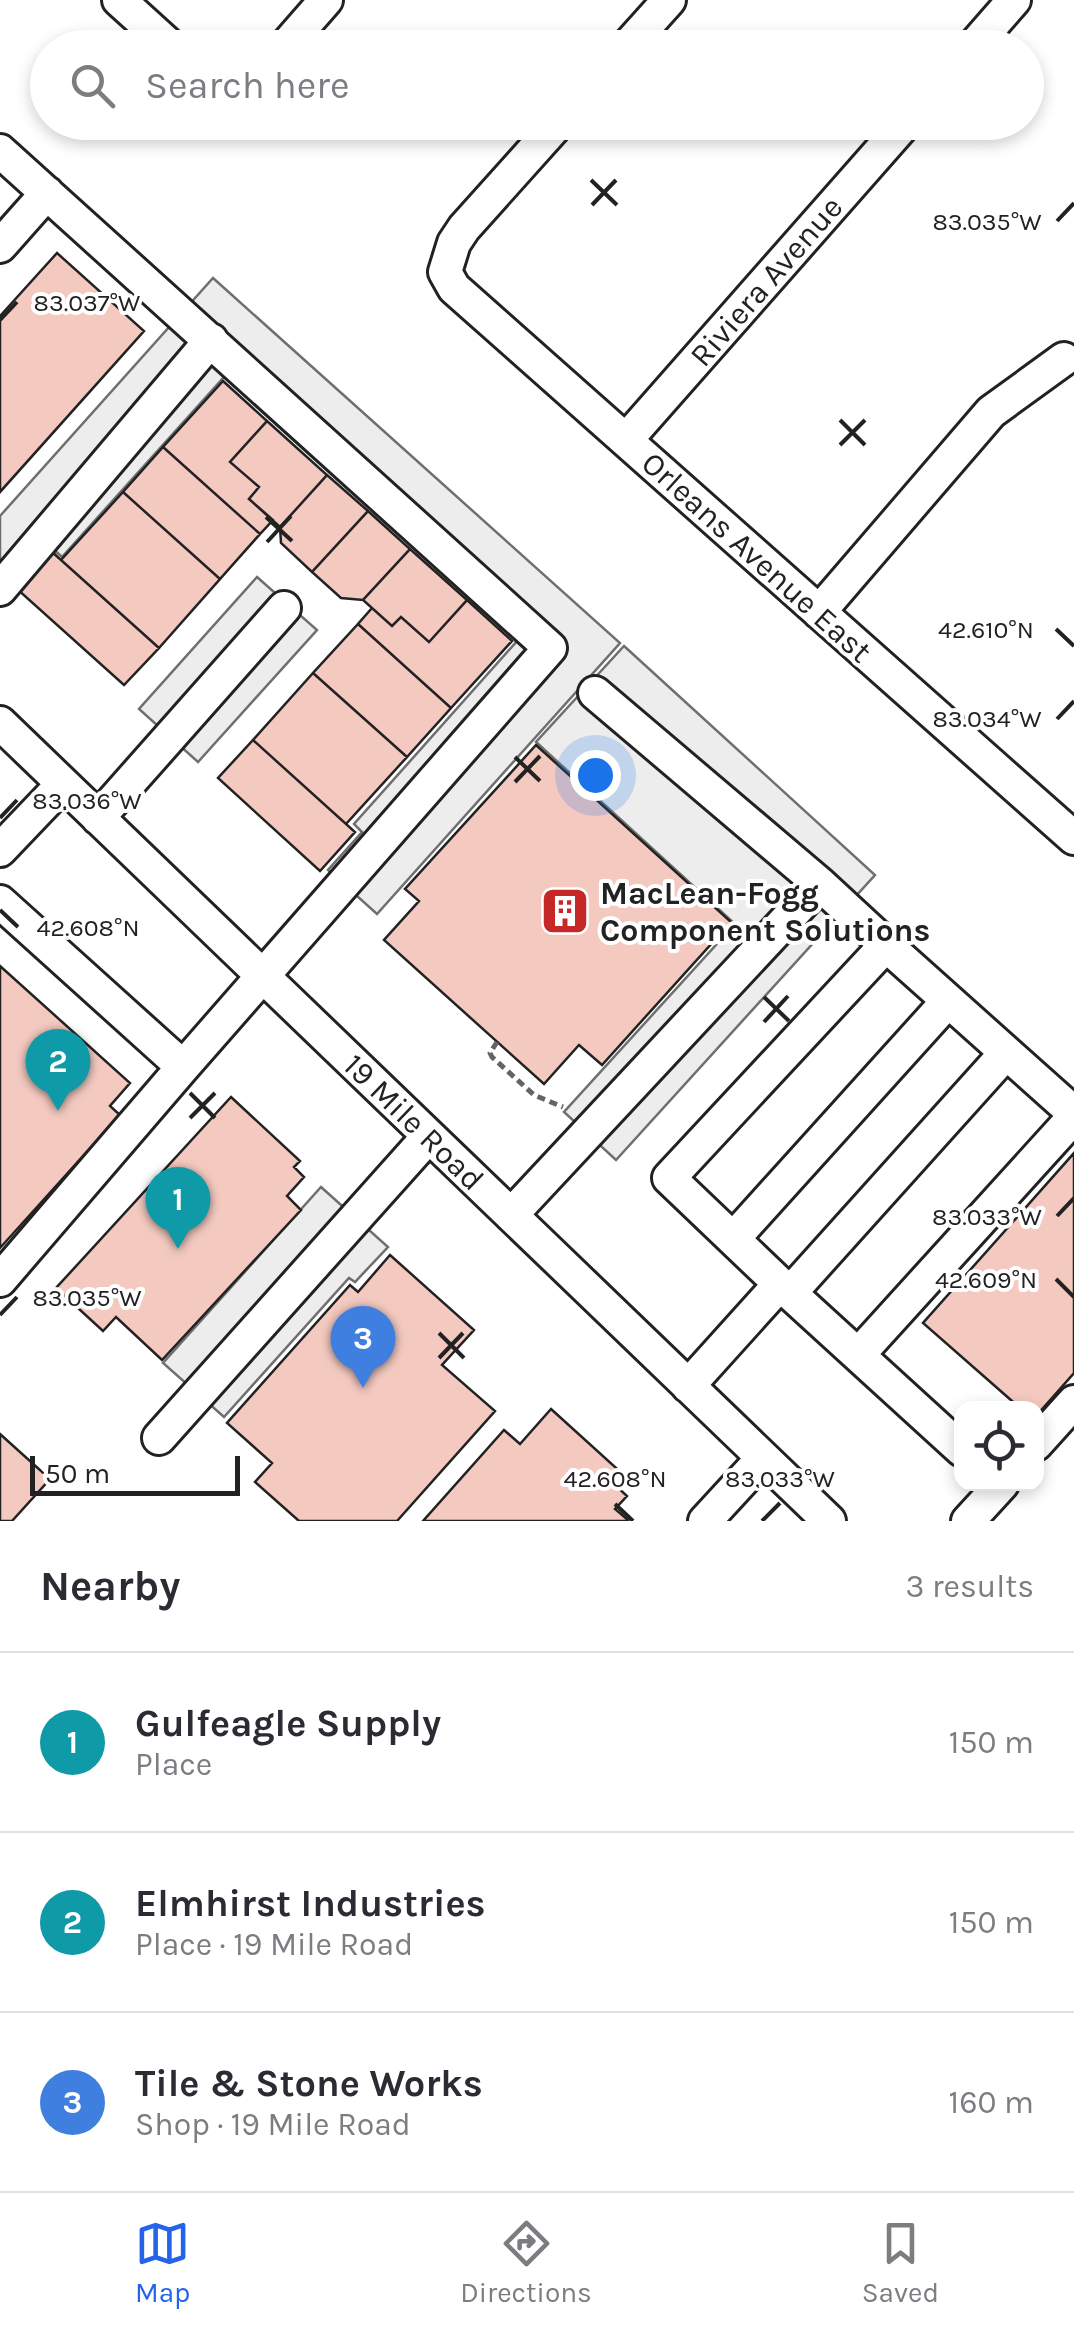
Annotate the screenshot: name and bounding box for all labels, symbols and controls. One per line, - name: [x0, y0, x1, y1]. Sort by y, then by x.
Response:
- search box: [30, 30, 1044, 140]
- icon: search: [65, 58, 120, 113]
- text: Search here: [145, 63, 349, 108]
- street label: Riviera Avenue: [682, 189, 850, 374]
- text: 83.035°W: [932, 207, 1042, 236]
- text: 83.037°W: [34, 288, 140, 317]
- street label: Orleans Avenue East: [634, 444, 879, 670]
- text: 42.610°N: [938, 615, 1034, 644]
- text: 83.034°W: [932, 704, 1042, 733]
- your location: [570, 750, 621, 801]
- text: 83.036°W: [32, 786, 142, 815]
- place label: MacLean-Fogg Component Solutions: [600, 875, 930, 949]
- building icon: MacLean-Fogg Component Solutions: [539, 885, 591, 937]
- text: 42.608°N: [36, 913, 140, 942]
- pin: 2: [26, 1028, 90, 1111]
- street label: 19 Mile Road: [336, 1047, 491, 1198]
- pin: 1: [146, 1166, 210, 1249]
- text: 83.033°W: [932, 1202, 1042, 1231]
- text: 42.609°N: [935, 1265, 1037, 1294]
- text: 83.035°W: [32, 1283, 142, 1312]
- pin: 3: [330, 1306, 396, 1388]
- map controls: [954, 1401, 1044, 1491]
- button: locate: [954, 1401, 1044, 1491]
- scale bar: [30, 1451, 240, 1496]
- text: 50 m: [45, 1457, 110, 1490]
- text: 42.608°N: [563, 1464, 667, 1493]
- text: 83.033°W: [725, 1464, 835, 1493]
- text: Nearby: [40, 1561, 180, 1611]
- text: 3 results: [906, 1568, 1034, 1605]
- text: Gulfeagle Supply: [135, 1701, 441, 1746]
- text: 1: [67, 1724, 78, 1761]
- text: 150 m: [949, 1724, 1034, 1761]
- text: Place: [135, 1746, 212, 1783]
- text: Elmhirst Industries: [135, 1881, 486, 1926]
- text: 2: [63, 1904, 82, 1941]
- text: 150 m: [949, 1904, 1034, 1941]
- text: Place · 19 Mile Road: [135, 1926, 413, 1963]
- text: Tile & Stone Works: [135, 2061, 483, 2106]
- text: 3: [63, 2084, 82, 2121]
- text: 160 m: [949, 2084, 1034, 2121]
- text: Shop · 19 Mile Road: [135, 2106, 411, 2143]
- tab: Map: [135, 2216, 190, 2309]
- tab: Directions: [460, 2216, 592, 2309]
- tab: Saved: [862, 2216, 939, 2309]

